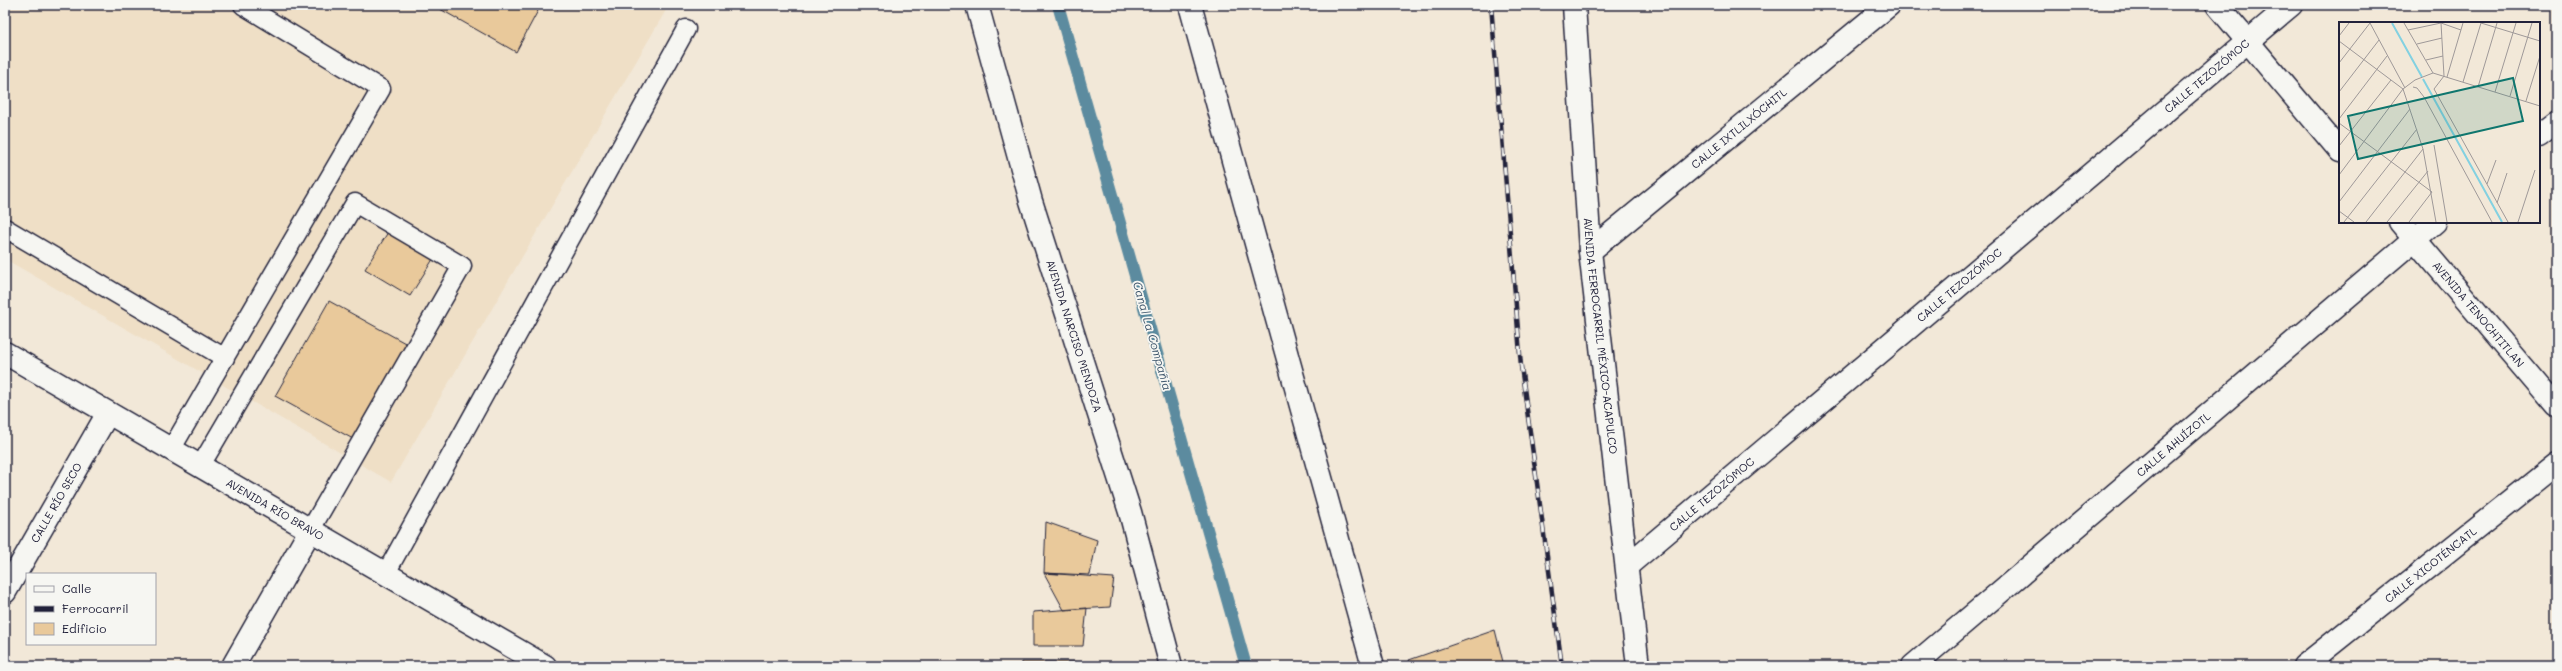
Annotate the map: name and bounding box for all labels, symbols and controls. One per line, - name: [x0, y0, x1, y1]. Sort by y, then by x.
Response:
- inset map: [2339, 22, 2540, 223]
- street label: CALLE TEZOZÓMOC: [2161, 35, 2252, 116]
- street label: CALLE IXTLILXÓCHITL: [1688, 84, 1790, 172]
- street label: AVENIDA FERROCARRIL MÉXICO-ACAPULCO: [1581, 217, 1621, 455]
- street label: CALLE TEZOZÓMOC: [1913, 245, 2005, 325]
- street label: AVENIDA NARCISO MENDOZA: [1043, 258, 1106, 414]
- street label: AVENIDA TENOCHTITLAN: [2429, 258, 2528, 370]
- water label: Canal La Compañia: [1130, 279, 1176, 392]
- street label: CALLE AHUÍZOTL: [2133, 408, 2213, 480]
- street label: CALLE TEZOZÓMOC: [1666, 454, 1757, 534]
- street label: CALLE RÍO SECO: [27, 459, 85, 545]
- street label: AVENIDA RÍO BRAVO: [223, 475, 327, 543]
- street label: CALLE XICOTÉNCATL: [2381, 523, 2480, 606]
- legend: [26, 573, 156, 645]
- text: Calle: [62, 580, 92, 596]
- text: Ferrocarril: [62, 600, 129, 616]
- text: Edificio: [62, 620, 106, 636]

